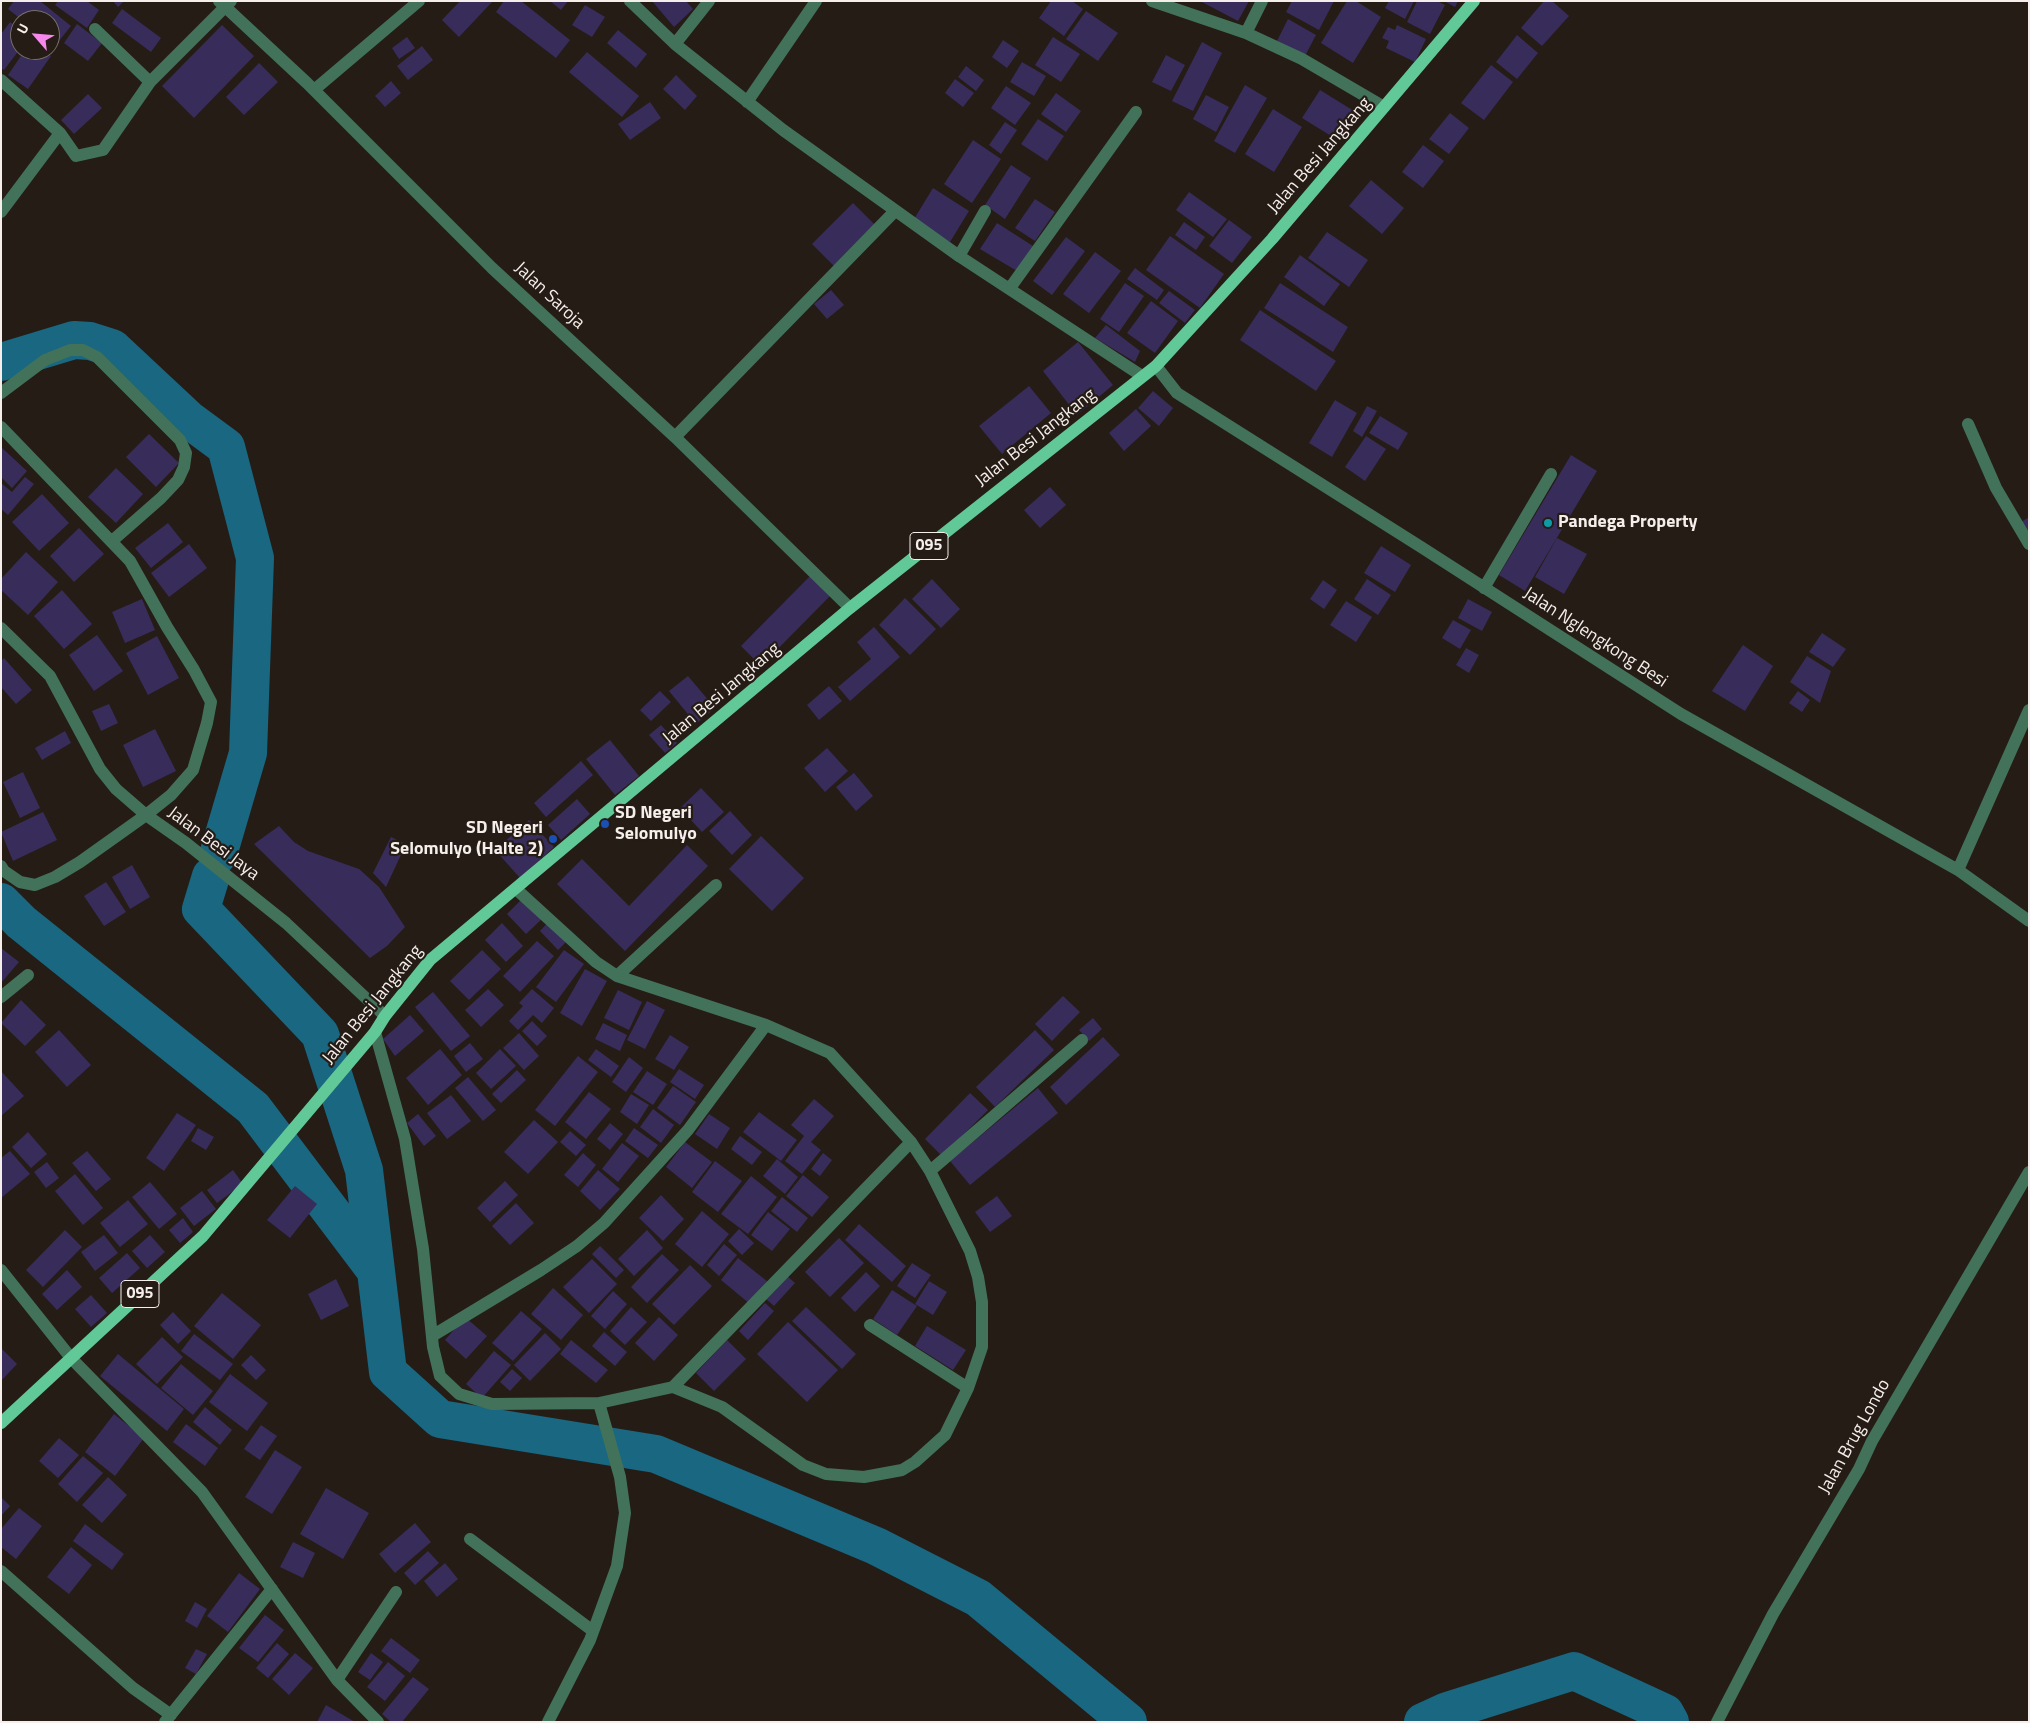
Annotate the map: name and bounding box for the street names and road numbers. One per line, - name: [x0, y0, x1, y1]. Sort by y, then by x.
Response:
- street label: Jalan Besi Jangkang: [1264, 93, 1376, 219]
- street label: Jalan Saroja: [509, 258, 589, 334]
- street label: Jalan Besi Jangkang: [971, 384, 1101, 492]
- road number: 095: [910, 532, 948, 560]
- street label: Jalan Nglengkong Besi: [1519, 583, 1671, 693]
- street label: Jalan Besi Jangkang: [659, 638, 785, 750]
- street label: Jalan Besi Jaya: [163, 803, 263, 885]
- street label: Jalan Besi Jangkang: [318, 941, 428, 1069]
- road number: 095: [121, 1280, 159, 1308]
- street label: Jalan Brug Londo: [1815, 1376, 1895, 1498]

